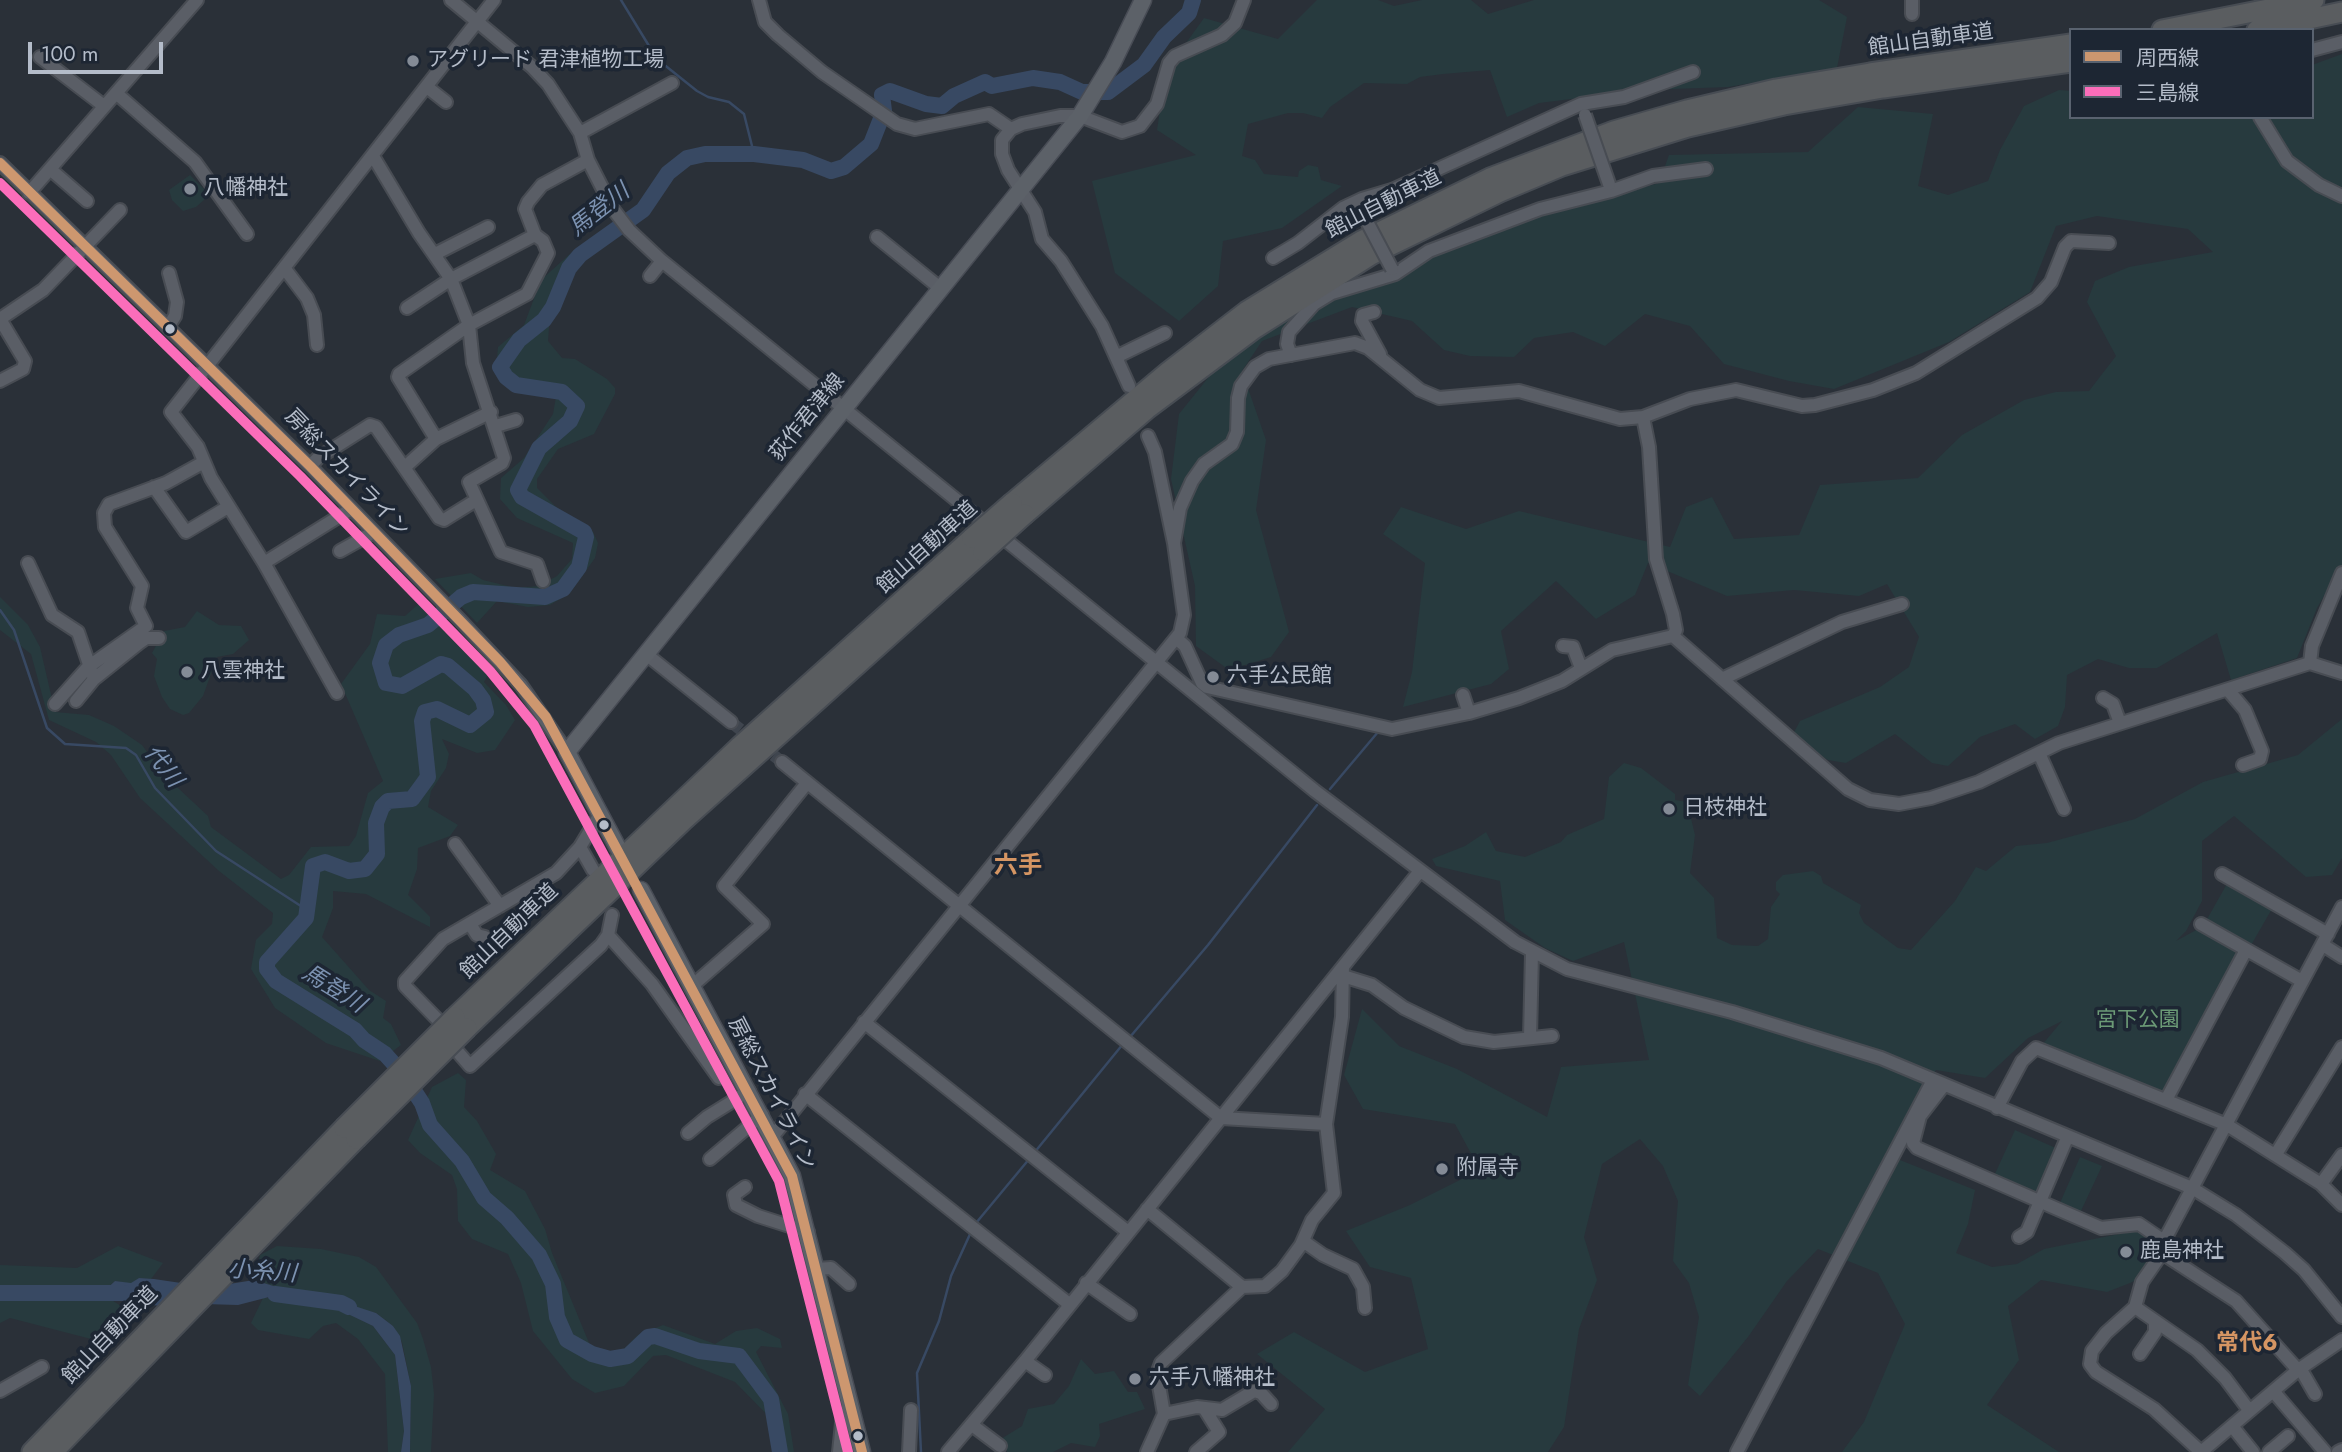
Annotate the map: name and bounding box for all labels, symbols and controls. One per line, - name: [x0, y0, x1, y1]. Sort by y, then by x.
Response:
- street label: 館山自動車道: [1867, 20, 1995, 62]
- scale bar: [32, 28, 166, 72]
- legend: [2069, 28, 2314, 119]
- text: 100 m: [41, 39, 98, 69]
- text: 周西線: [2136, 43, 2199, 73]
- place label: アグリード 君津植物工場: [427, 48, 664, 74]
- marker: アグリード 君津植物工場: [405, 53, 421, 69]
- text: 三島線: [2136, 78, 2199, 108]
- street label: 館山自動車道: [1322, 165, 1446, 245]
- place label: 八幡神社: [204, 176, 288, 202]
- water label: 馬登川: [564, 179, 636, 243]
- marker: 八幡神社: [182, 181, 198, 197]
- unlabelled marker: [163, 322, 177, 336]
- street label: 荻作君津線: [765, 369, 851, 467]
- street label: 房総スカイライン: [279, 405, 413, 543]
- street label: 館山自動車道: [873, 496, 983, 600]
- place label: 八雲神社: [201, 659, 285, 685]
- marker: 八雲神社: [179, 664, 195, 680]
- place label: 六手公民館: [1227, 664, 1332, 690]
- marker: 六手公民館: [1205, 669, 1221, 685]
- water label: 代川: [137, 740, 187, 794]
- place label: 日枝神社: [1683, 796, 1767, 822]
- marker: 日枝神社: [1661, 801, 1677, 817]
- unlabelled marker: [597, 818, 611, 832]
- district label: 六手: [994, 853, 1042, 881]
- street label: 館山自動車道: [456, 879, 564, 985]
- water label: 馬登川: [296, 960, 370, 1020]
- park label: 宮下公園: [2096, 1008, 2180, 1034]
- street label: 房総スカイライン: [722, 1013, 820, 1175]
- place label: 附属寺: [1456, 1156, 1519, 1182]
- marker: 附属寺: [1434, 1161, 1450, 1177]
- place label: 鹿島神社: [2140, 1239, 2224, 1265]
- marker: 鹿島神社: [2118, 1244, 2134, 1260]
- water label: 小糸川: [227, 1257, 297, 1289]
- street label: 館山自動車道: [58, 1282, 164, 1390]
- district label: 常代6: [2216, 1330, 2278, 1358]
- place label: 六手八幡神社: [1149, 1366, 1275, 1392]
- marker: 六手八幡神社: [1127, 1371, 1143, 1387]
- unlabelled marker: [851, 1429, 865, 1443]

